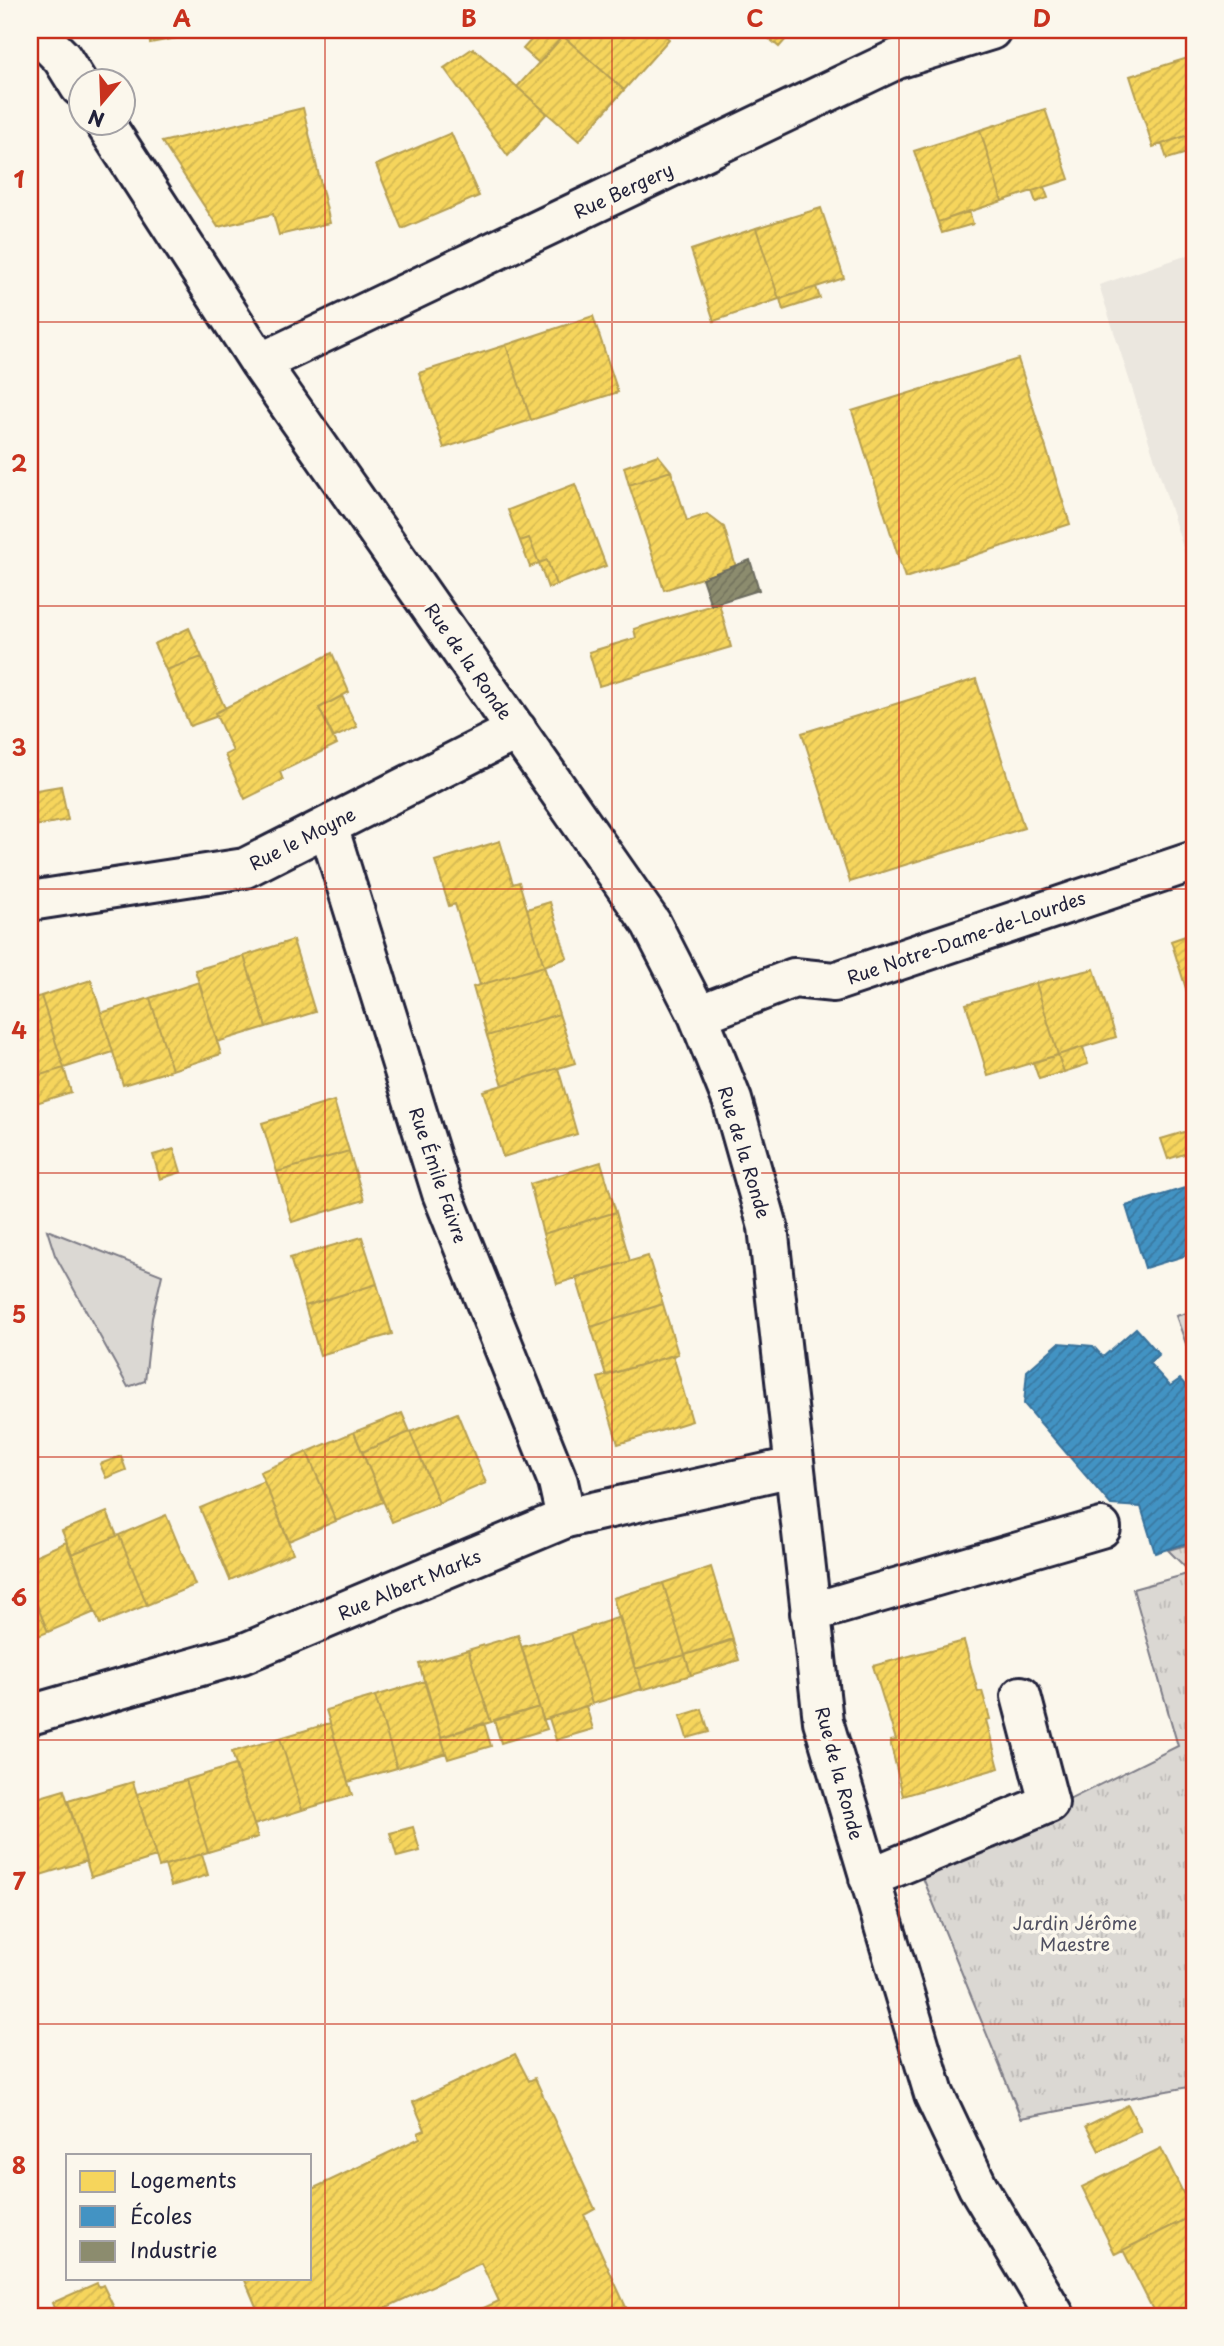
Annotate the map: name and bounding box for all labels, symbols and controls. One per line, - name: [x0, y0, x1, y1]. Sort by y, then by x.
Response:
- text: A: [173, 0, 191, 35]
- text: B: [461, 0, 477, 35]
- text: C: [746, 0, 764, 35]
- text: D: [1033, 0, 1051, 35]
- north arrow: [66, 66, 136, 136]
- text: N: [84, 103, 108, 135]
- street label: Rue Bergery: [569, 155, 677, 225]
- text: 1: [14, 161, 25, 196]
- text: 2: [11, 445, 27, 480]
- street label: Rue de la Ronde: [419, 597, 519, 725]
- text: 3: [11, 729, 27, 764]
- street label: Rue le Moyne: [244, 800, 360, 876]
- street label: Rue Notre-Dame-de-Lourdes: [843, 883, 1089, 991]
- text: 4: [11, 1012, 27, 1047]
- street label: Rue de la Ronde: [712, 1083, 778, 1221]
- street label: Rue Émile Faivre: [403, 1103, 475, 1247]
- text: 5: [12, 1296, 26, 1331]
- street label: Rue Albert Marks: [333, 1542, 485, 1626]
- text: 6: [11, 1579, 27, 1614]
- street label: Rue de la Ronde: [809, 1704, 871, 1843]
- text: 7: [12, 1863, 26, 1898]
- park label: Jardin Jérôme Maestre: [1013, 1909, 1137, 1957]
- text: 8: [12, 2147, 26, 2182]
- legend: [66, 2154, 312, 2280]
- text: Logements: [130, 2163, 237, 2195]
- text: Écoles: [130, 2199, 192, 2231]
- text: Industrie: [130, 2233, 217, 2265]

